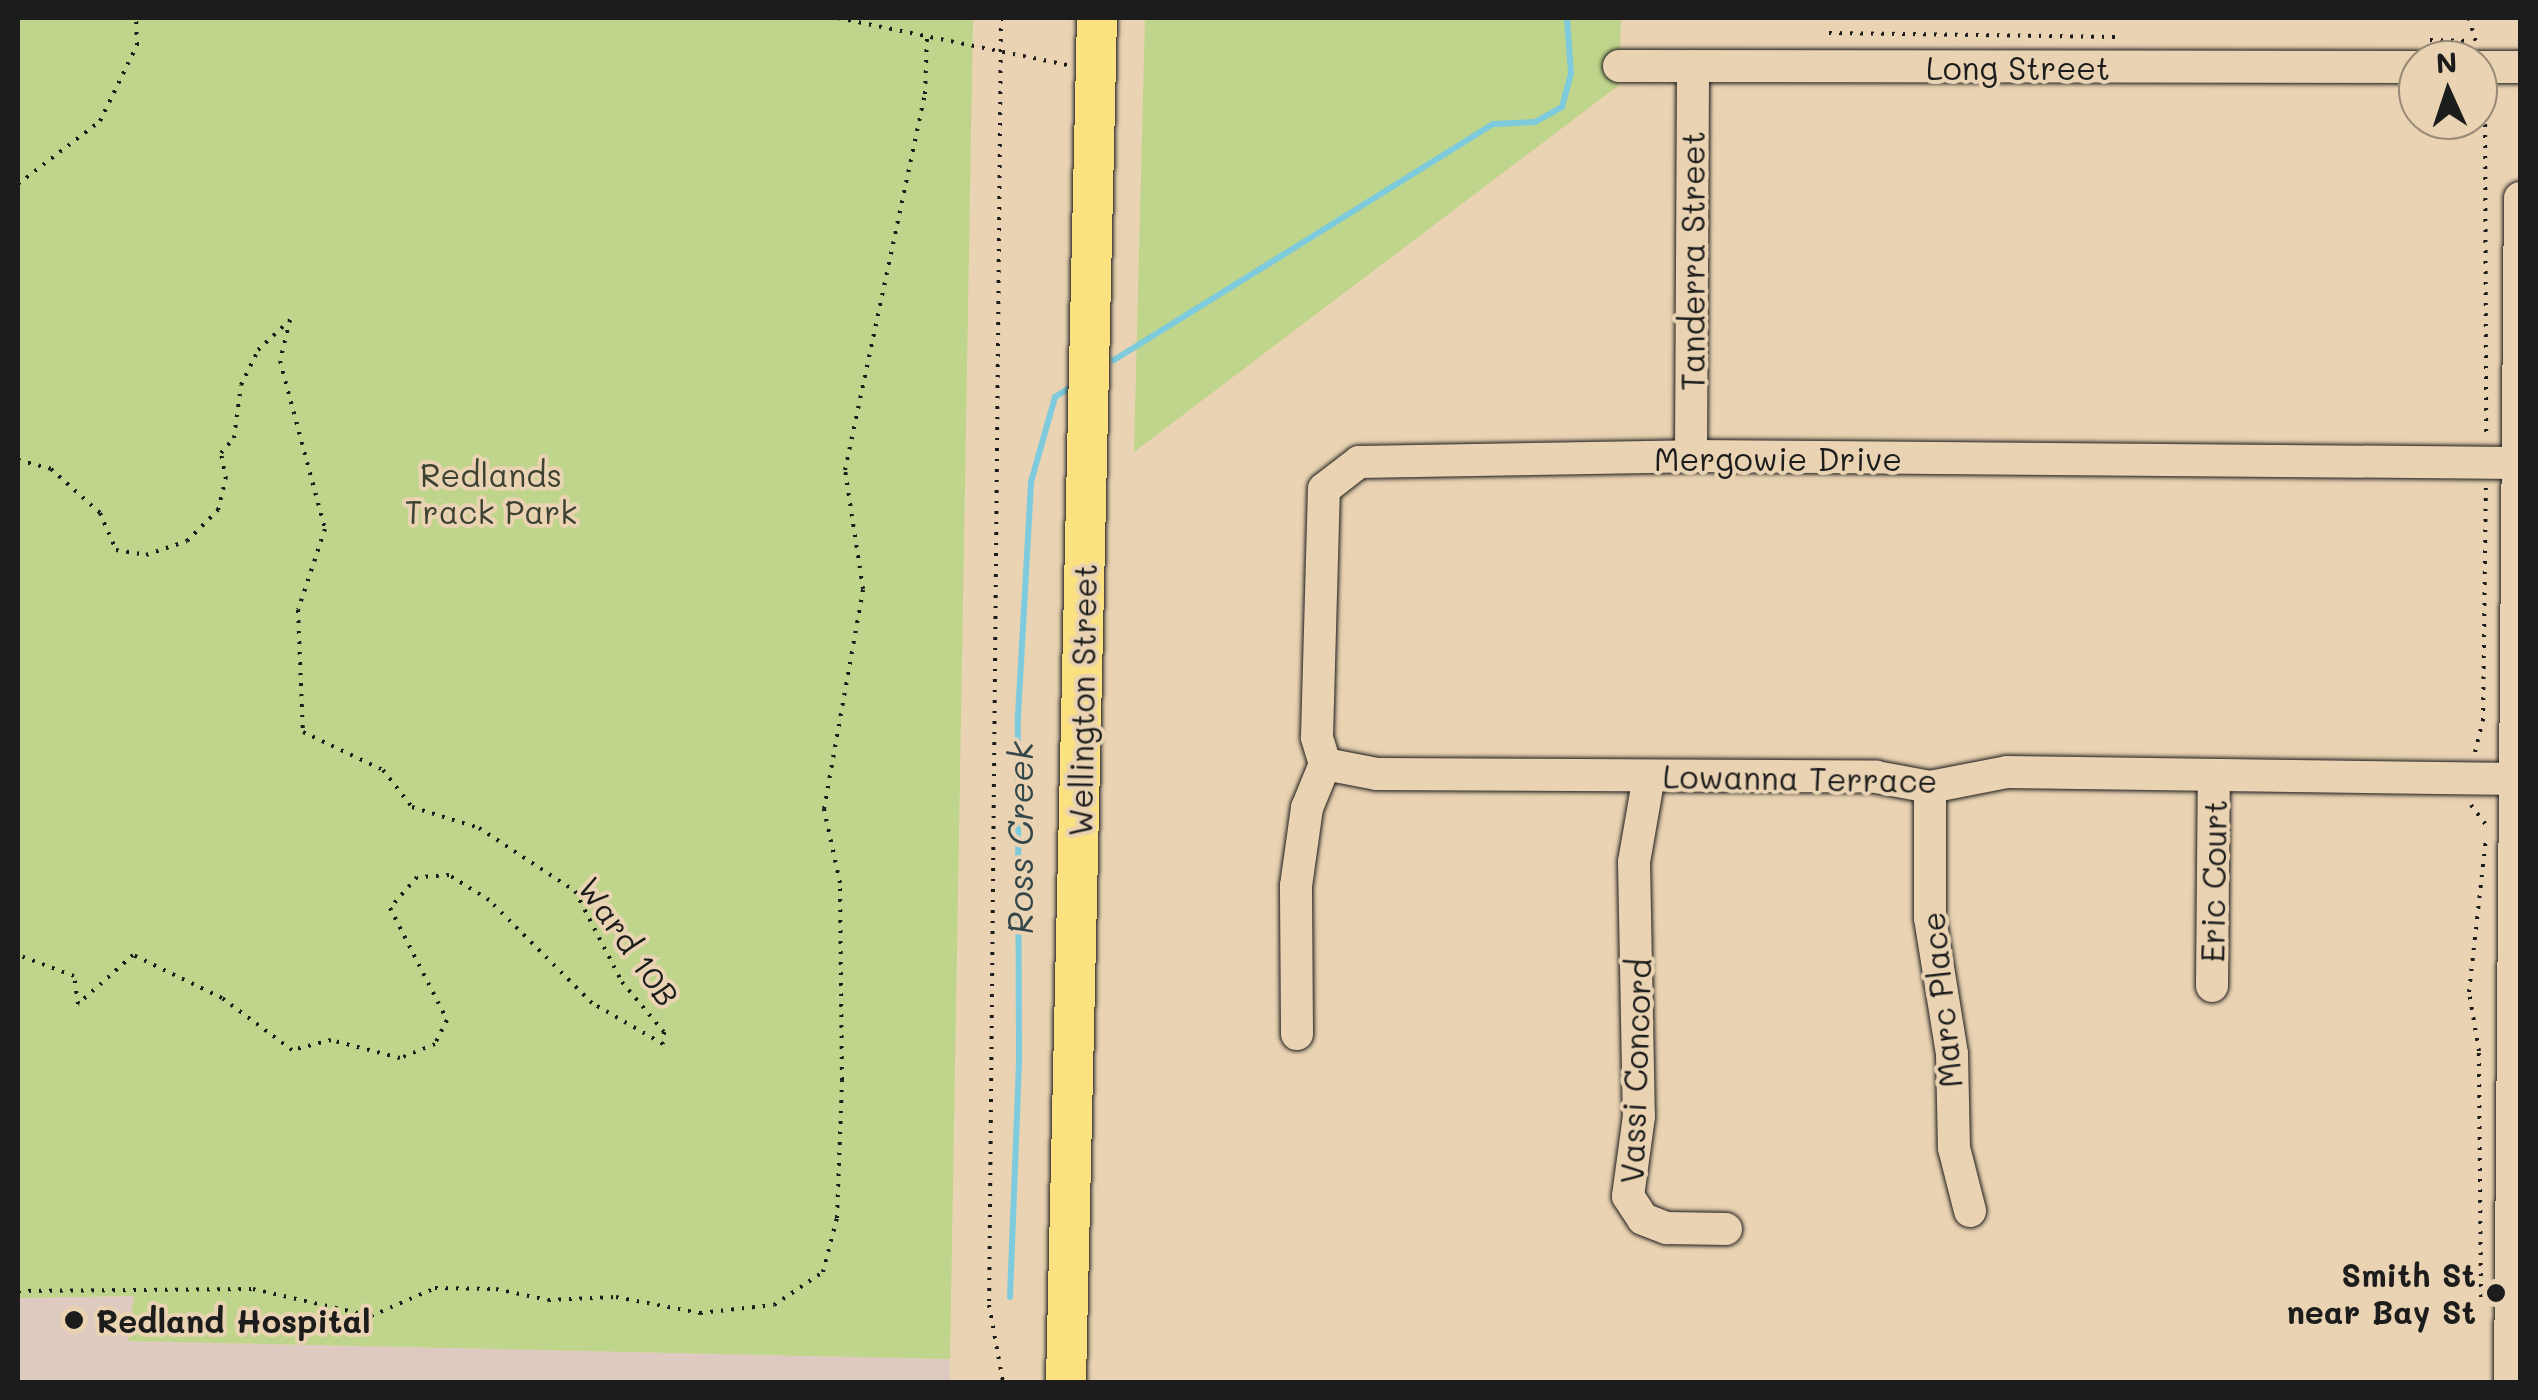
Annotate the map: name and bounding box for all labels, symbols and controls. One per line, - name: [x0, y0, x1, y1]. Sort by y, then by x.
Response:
- north arrow: [2398, 40, 2498, 140]
- text: N: [2435, 44, 2458, 81]
- street label: Long Street: [1926, 48, 2110, 86]
- street label: Tanderra Street: [1673, 131, 1711, 391]
- street label: Mergowie Drive: [1654, 439, 1902, 477]
- park label: Redlands Track Park: [405, 456, 577, 531]
- street label: Wellington Street: [1060, 563, 1104, 837]
- water label: Ross Creek: [998, 742, 1040, 934]
- street label: Lowanna Terrace: [1662, 756, 1938, 800]
- street label: Eric Court: [2192, 799, 2234, 963]
- street label: Ward 10B: [571, 869, 687, 1013]
- street label: Marc Place: [1913, 910, 1969, 1090]
- street label: Vassi Concord: [1612, 958, 1658, 1184]
- place label: Smith St near Bay St: [2286, 1256, 2476, 1331]
- marker: Smith St near Bay St: [2485, 1282, 2507, 1304]
- place label: Redland Hospital: [96, 1301, 371, 1339]
- marker: Redland Hospital: [61, 1307, 87, 1333]

